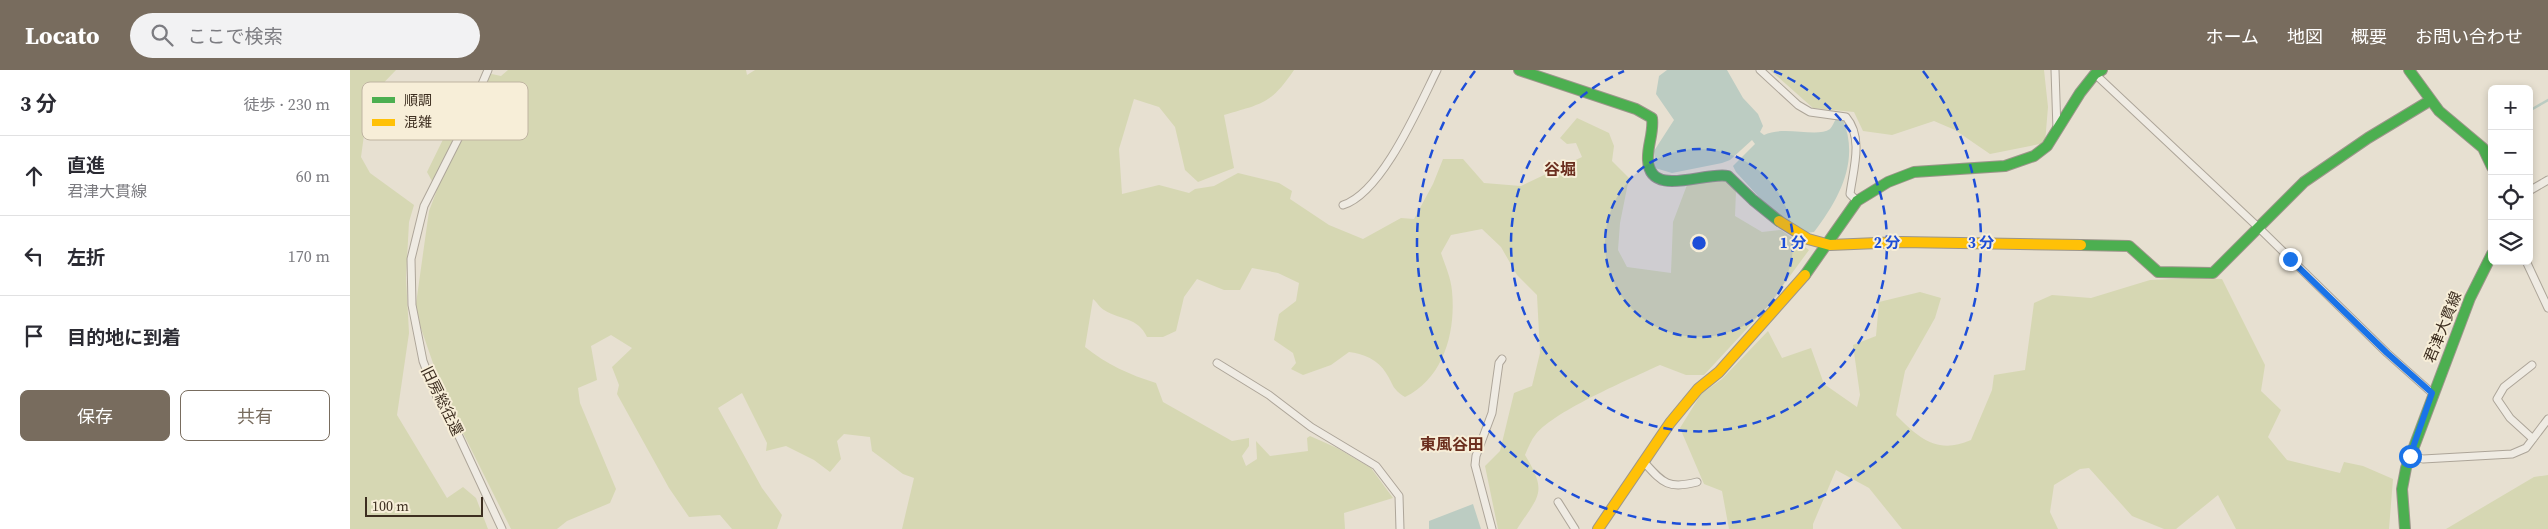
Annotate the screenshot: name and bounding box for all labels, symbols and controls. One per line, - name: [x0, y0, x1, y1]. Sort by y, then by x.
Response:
- search box: [130, 13, 480, 58]
- text: Locato: [25, 19, 100, 52]
- icon: search: [148, 21, 176, 49]
- text: ここで検索: [188, 23, 283, 49]
- text: ホーム: [2206, 24, 2259, 49]
- text: 地図: [2287, 24, 2323, 49]
- text: 概要: [2351, 24, 2387, 49]
- text: お問い合わせ: [2415, 24, 2523, 49]
- legend: [362, 82, 528, 140]
- map controls: [2488, 85, 2533, 265]
- button: +: [2488, 85, 2533, 130]
- text: 3 分: [20, 89, 57, 118]
- text: 順調: [404, 90, 432, 110]
- text: 徒歩 · 230 m: [244, 93, 330, 115]
- text: 混雑: [404, 112, 432, 132]
- button: −: [2488, 130, 2533, 175]
- text: 直進: [67, 152, 105, 178]
- district label: 谷堀: [1544, 158, 1576, 180]
- icon: ahead: [20, 162, 48, 190]
- text: 60 m: [296, 165, 330, 187]
- button: locate: [2488, 175, 2533, 220]
- text: 君津大貫線: [67, 180, 147, 202]
- button: layers: [2488, 220, 2533, 265]
- text: 1 分: [1780, 232, 1806, 253]
- text: 2 分: [1874, 232, 1900, 253]
- text: 3 分: [1968, 232, 1994, 253]
- centre of rings: [1690, 234, 1708, 252]
- icon: left: [20, 242, 48, 270]
- text: 左折: [67, 244, 105, 270]
- text: 170 m: [288, 245, 330, 267]
- route end: [2279, 248, 2302, 271]
- street label: 君津大貫線: [2419, 288, 2466, 366]
- icon: arrive: [20, 322, 48, 350]
- text: 目的地に到着: [67, 324, 181, 350]
- street label: 旧房総往還: [417, 362, 468, 439]
- button: 保存: [20, 390, 170, 441]
- button: 共有: [180, 390, 330, 441]
- district label: 東風谷田: [1420, 433, 1484, 455]
- route start: [2399, 445, 2422, 468]
- scale bar: [365, 494, 482, 517]
- text: 100 m: [372, 496, 409, 516]

